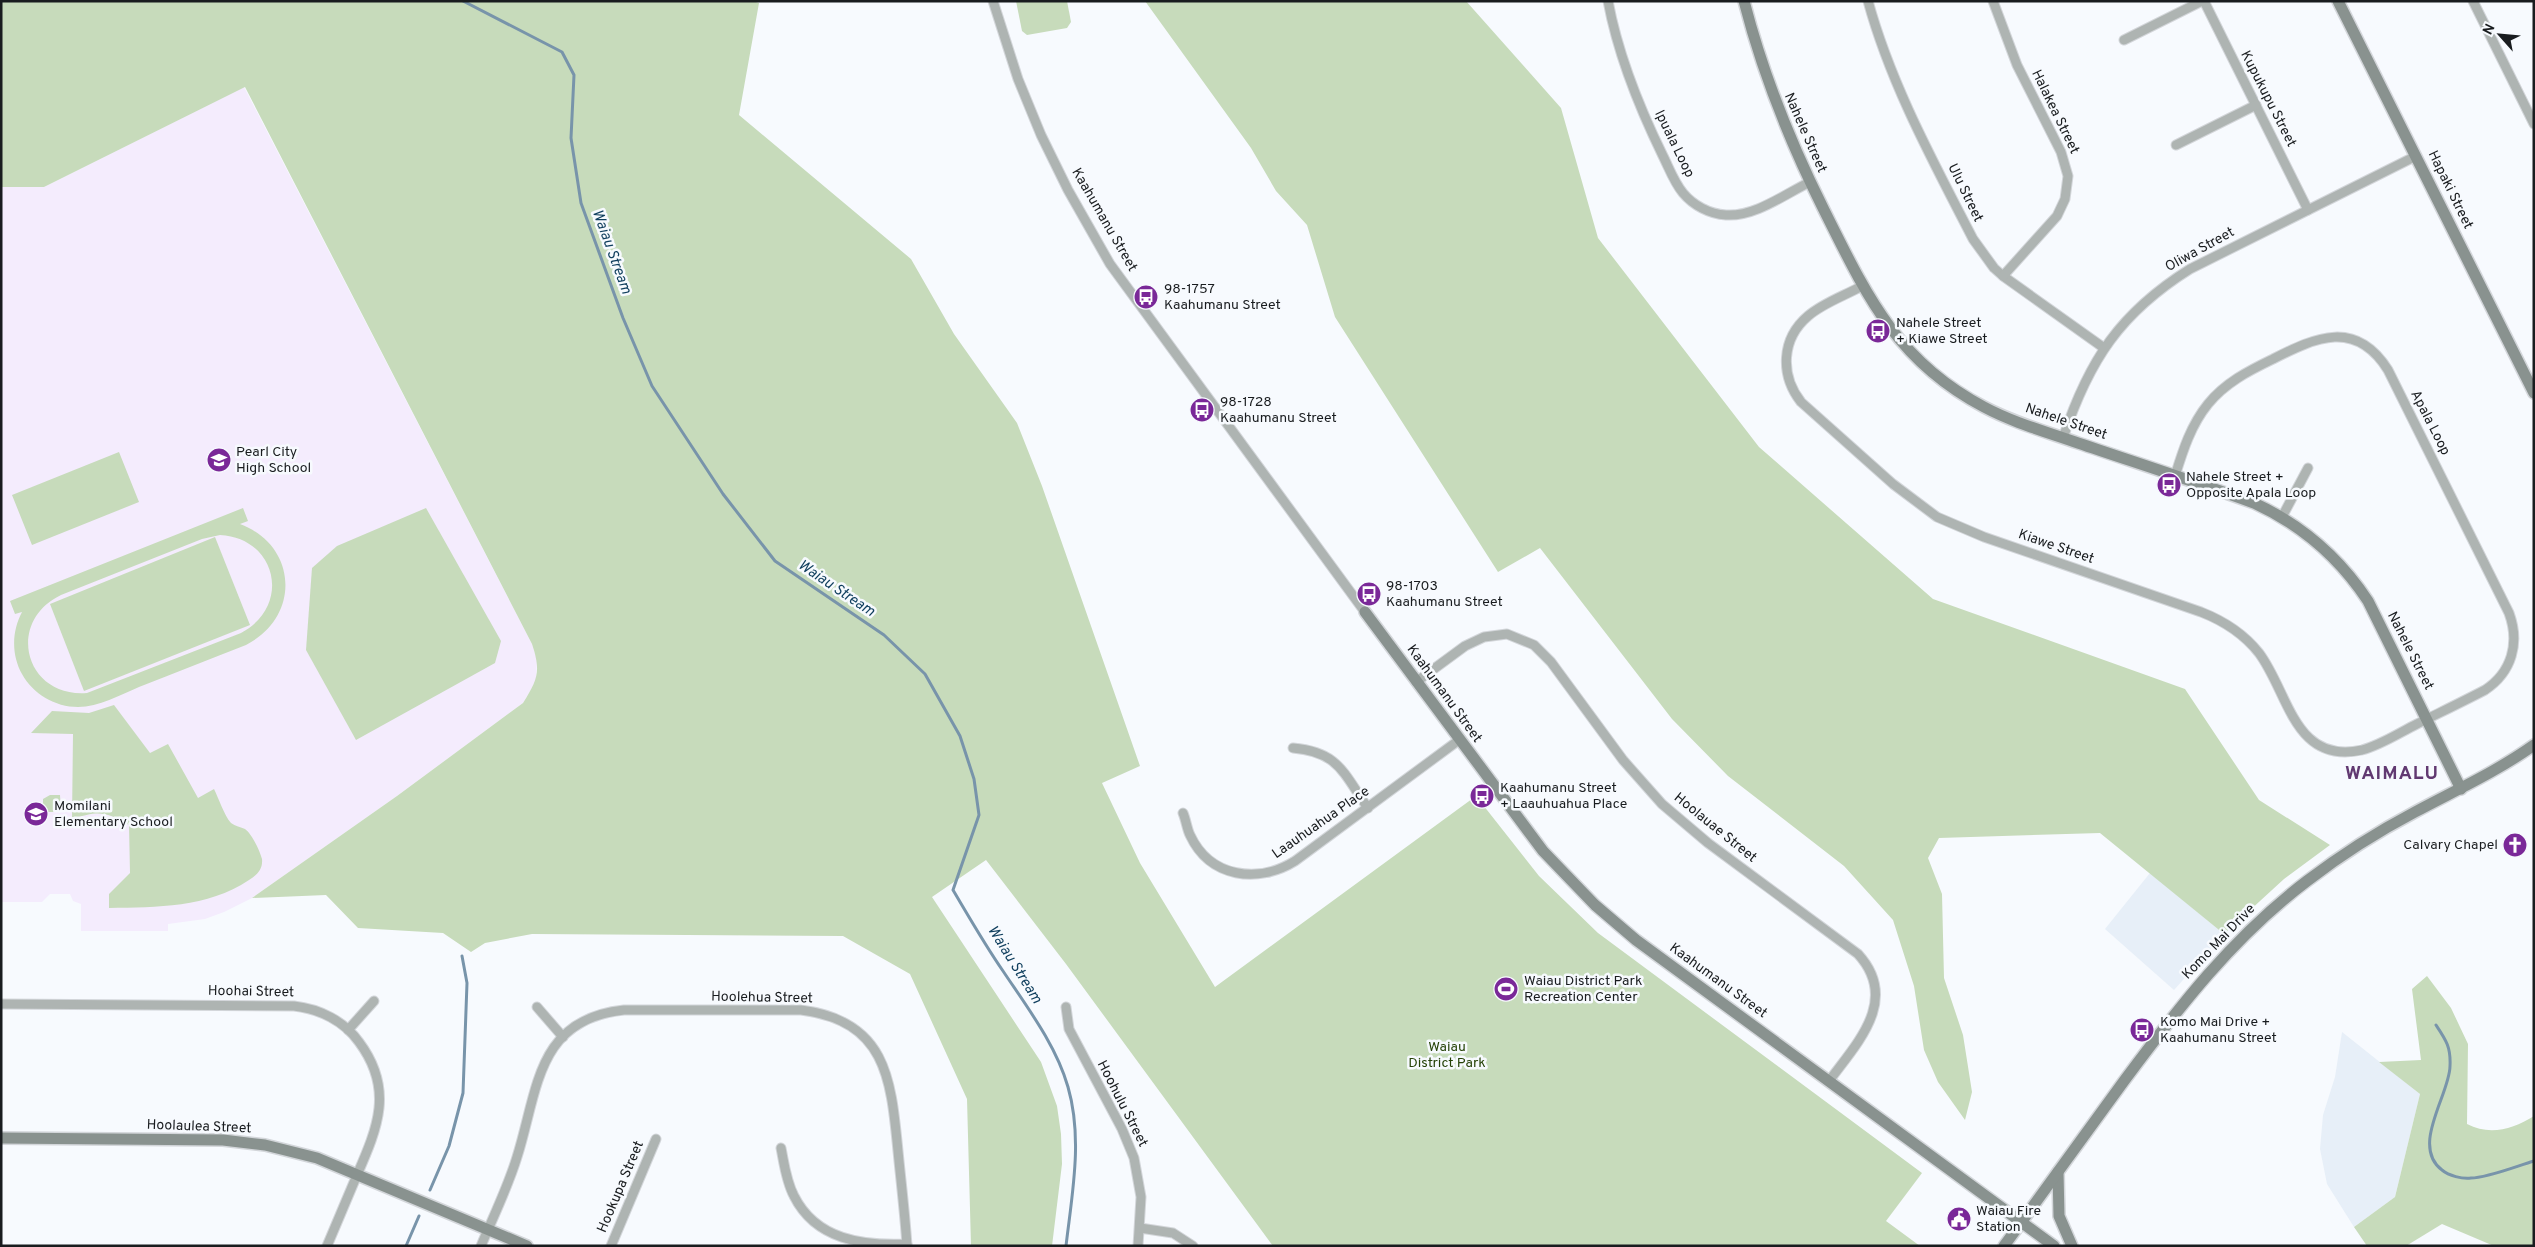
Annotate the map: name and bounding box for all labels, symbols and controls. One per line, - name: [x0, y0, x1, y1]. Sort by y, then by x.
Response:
- north arrow: [2475, 10, 2525, 60]
- text: N: [2480, 21, 2500, 38]
- street label: Kupukupu Street: [2236, 48, 2300, 150]
- street label: Halakea Street: [2027, 67, 2083, 157]
- street label: Nahele Street: [1780, 90, 1830, 176]
- street label: Ipuala Loop: [1650, 107, 1698, 181]
- street label: Hapaki Street: [2424, 148, 2476, 232]
- street label: Ulu Street: [1944, 161, 1986, 225]
- street label: Kaahumanu Street: [1067, 165, 1141, 275]
- water label: Waiau Stream: [587, 207, 635, 298]
- street label: Oliwa Street: [2162, 224, 2238, 276]
- place label: 98-1757 Kaahumanu Street: [1164, 281, 1281, 314]
- bus stop icon: 98-1757 Kaahumanu Street: [1133, 284, 1159, 310]
- place label: Nahele Street + Kiawe Street: [1896, 315, 1988, 348]
- bus stop icon: Nahele Street + Kiawe Street: [1865, 318, 1891, 344]
- street label: Apala Loop: [2406, 388, 2454, 458]
- place label: 98-1728 Kaahumanu Street: [1220, 394, 1337, 427]
- bus stop icon: 98-1728 Kaahumanu Street: [1189, 397, 1215, 423]
- street label: Nahele Street: [2023, 400, 2109, 444]
- place label: Pearl City High School: [236, 444, 311, 477]
- school or university icon: Pearl City High School: [206, 447, 232, 473]
- place label: Nahele Street + Opposite Apala Loop: [2186, 469, 2316, 502]
- bus stop icon: Nahele Street + Opposite Apala Loop: [2156, 472, 2182, 498]
- street label: Kiawe Street: [2016, 526, 2096, 568]
- water label: Waiau Stream: [794, 556, 879, 622]
- place label: 98-1703 Kaahumanu Street: [1386, 578, 1503, 611]
- bus stop icon: 98-1703 Kaahumanu Street: [1356, 581, 1382, 607]
- street label: Nahele Street: [2383, 609, 2437, 693]
- street label: Kaahumanu Street: [1403, 642, 1485, 746]
- district label: WAIMALU: [2345, 762, 2439, 786]
- place label: Kaahumanu Street + Laauhuahua Place: [1500, 780, 1627, 813]
- street label: Laauhuahua Place: [1269, 783, 1373, 863]
- bus stop icon: Kaahumanu Street + Laauhuahua Place: [1469, 783, 1495, 809]
- street label: Hoolauae Street: [1670, 789, 1760, 867]
- place label: Momilani Elementary School: [54, 798, 173, 831]
- school or university icon: Momilani Elementary School: [23, 801, 49, 827]
- church icon: Calvary Chapel: [2502, 832, 2528, 858]
- place label: Calvary Chapel: [2403, 837, 2498, 854]
- street label: Komo Mai Drive: [2179, 901, 2259, 983]
- water label: Waiau Stream: [982, 922, 1046, 1008]
- street label: Kaahumanu Street: [1666, 940, 1770, 1022]
- place label: Waiau District Park Recreation Center: [1524, 973, 1642, 1006]
- sports icon: Waiau District Park Recreation Center: [1493, 976, 1519, 1002]
- street label: Hoohai Street: [208, 983, 294, 1001]
- street label: Hoolehua Street: [711, 989, 813, 1007]
- place label: Komo Mai Drive + Kaahumanu Street: [2160, 1014, 2277, 1047]
- bus stop icon: Komo Mai Drive + Kaahumanu Street: [2129, 1017, 2155, 1043]
- park label: Waiau District Park: [1408, 1039, 1486, 1072]
- street label: Hoohulu Street: [1093, 1058, 1151, 1150]
- street label: Hoolaulea Street: [146, 1117, 252, 1137]
- street label: Hookupa Street: [594, 1138, 648, 1236]
- place label: Waiau Fire Station: [1976, 1203, 2041, 1236]
- public building icon: Waiau Fire Station: [1946, 1206, 1972, 1232]

